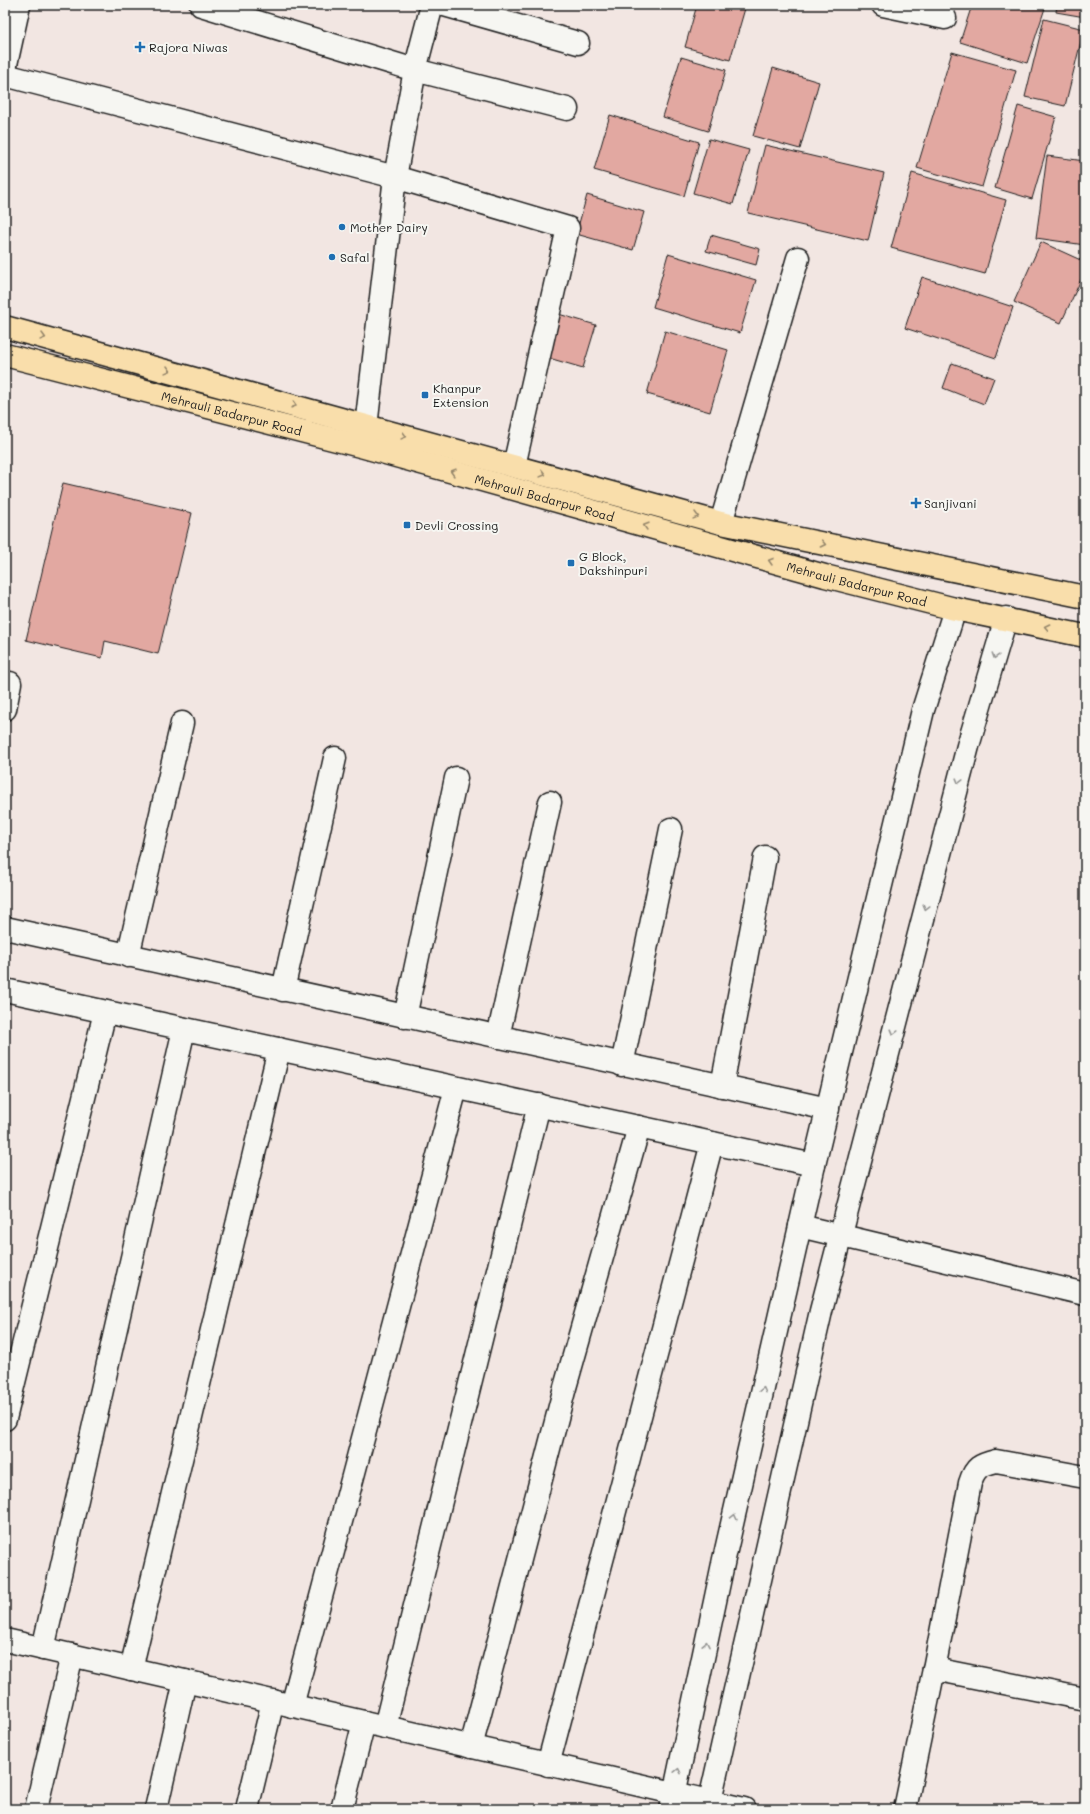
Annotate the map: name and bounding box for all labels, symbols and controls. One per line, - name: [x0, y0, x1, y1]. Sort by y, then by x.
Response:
- place label: Rajora Niwas: [149, 39, 228, 55]
- marker: Rajora Niwas: [134, 41, 146, 53]
- place label: Mother Dairy: [350, 219, 428, 235]
- marker: Mother Dairy: [337, 222, 347, 232]
- place label: Safal: [340, 249, 369, 265]
- marker: Safal: [327, 252, 337, 262]
- one-way arrow: [39, 332, 46, 341]
- one-way arrow: [165, 366, 171, 374]
- place label: Khanpur Extension: [433, 380, 489, 410]
- street label: Mehrauli Badarpur Road: [160, 387, 304, 439]
- marker: Khanpur Extension: [420, 390, 430, 400]
- one-way arrow: [290, 400, 297, 409]
- one-way arrow: [401, 431, 408, 440]
- one-way arrow: [450, 468, 457, 477]
- one-way arrow: [539, 469, 546, 478]
- street label: Mehrauli Badarpur Road: [473, 470, 616, 525]
- place label: Sanjivani: [924, 495, 977, 511]
- marker: Sanjivani: [911, 498, 921, 508]
- one-way arrow: [692, 511, 699, 520]
- place label: Devli Crossing: [415, 517, 498, 533]
- marker: Devli Crossing: [402, 520, 412, 530]
- one-way arrow: [642, 522, 649, 531]
- one-way arrow: [819, 539, 826, 547]
- place label: G Block, Dakshinpuri: [579, 548, 648, 578]
- one-way arrow: [768, 557, 775, 566]
- marker: G Block, Dakshinpuri: [566, 558, 576, 568]
- street label: Mehrauli Badarpur Road: [785, 558, 929, 610]
- one-way arrow: [1044, 624, 1050, 632]
- one-way arrow: [991, 652, 1000, 659]
- one-way arrow: [955, 777, 964, 784]
- one-way arrow: [923, 903, 931, 910]
- one-way arrow: [890, 1029, 898, 1036]
- one-way arrow: [758, 1387, 766, 1393]
- one-way arrow: [729, 1514, 738, 1521]
- one-way arrow: [701, 1640, 710, 1647]
- one-way arrow: [674, 1768, 682, 1774]

